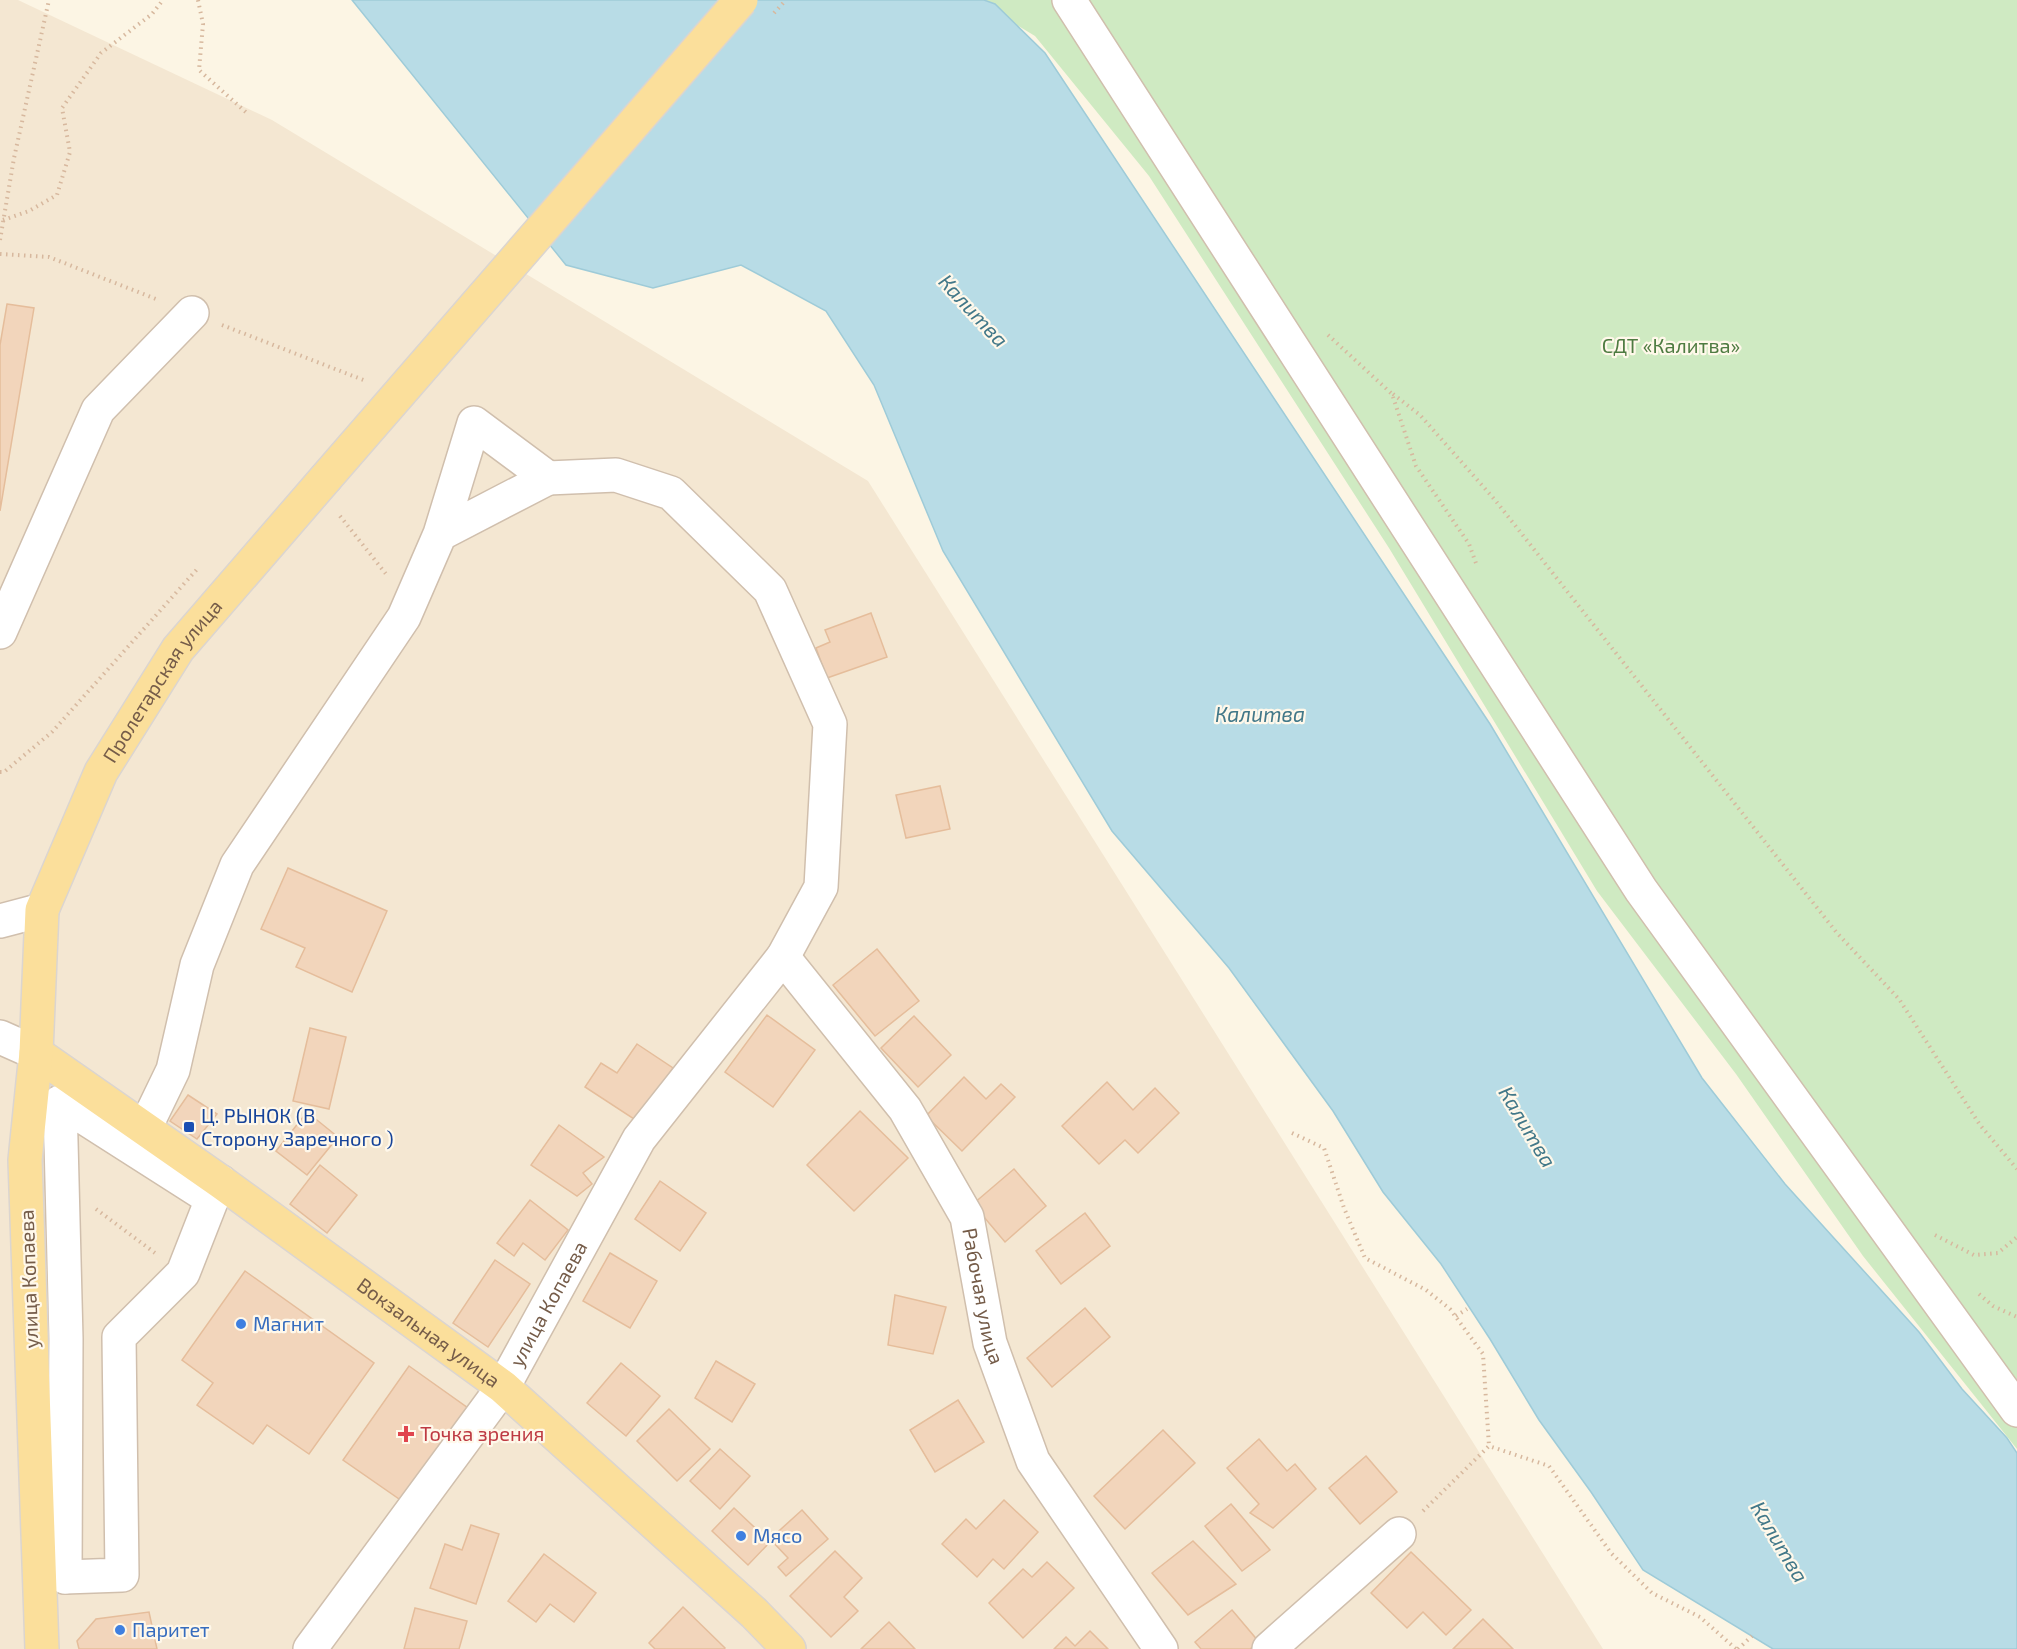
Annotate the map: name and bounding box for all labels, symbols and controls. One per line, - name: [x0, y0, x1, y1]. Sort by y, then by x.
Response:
- water label: Калитва: [934, 268, 1014, 351]
- park label: СДТ «Калитва»: [1602, 333, 1740, 357]
- street label: Пролетарская улица: [97, 594, 227, 767]
- water label: Калитва: [1215, 701, 1305, 726]
- water label: Калитва: [1494, 1081, 1562, 1171]
- place label: Ц. РЫНОК (В Сторону Заречного ): [201, 1103, 394, 1151]
- marker: Ц. РЫНОК (В Сторону Заречного ): [182, 1120, 196, 1134]
- street label: улица Копаева: [14, 1209, 43, 1349]
- street label: Рабочая улица: [958, 1226, 1010, 1367]
- street label: улица Копаева: [504, 1237, 592, 1371]
- street label: Вокзальная улица: [353, 1272, 505, 1392]
- place label: Магнит: [253, 1311, 324, 1335]
- marker: Магнит: [234, 1317, 248, 1331]
- place label: Точка зрения: [420, 1421, 544, 1445]
- marker: Точка зрения: [397, 1425, 415, 1443]
- water label: Калитва: [1746, 1496, 1814, 1586]
- place label: Мясо: [753, 1523, 803, 1547]
- marker: Мясо: [734, 1529, 748, 1543]
- place label: Паритет: [132, 1617, 210, 1641]
- marker: Паритет: [113, 1623, 127, 1637]

